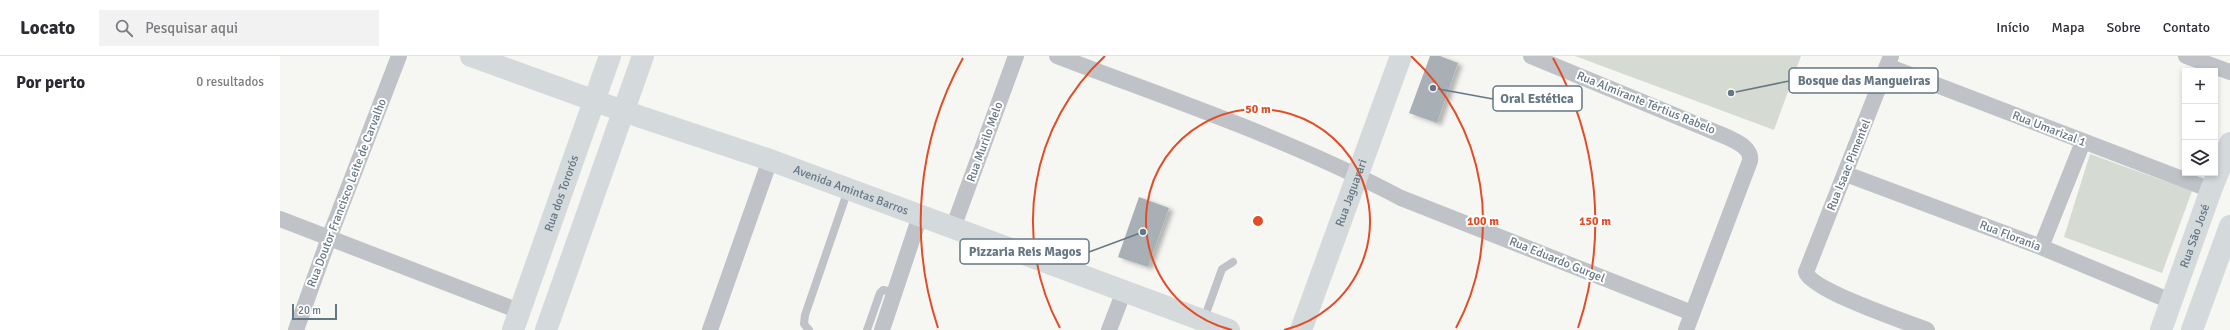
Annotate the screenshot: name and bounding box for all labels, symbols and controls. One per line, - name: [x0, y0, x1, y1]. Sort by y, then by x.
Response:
- search box: [99, 10, 379, 46]
- text: Locato: [20, 16, 75, 40]
- icon: search: [113, 17, 135, 39]
- text: Pesquisar aqui: [145, 19, 238, 37]
- text: Início: [1996, 19, 2030, 36]
- text: Mapa: [2052, 19, 2084, 36]
- text: Sobre: [2106, 19, 2141, 36]
- text: Contato: [2163, 19, 2210, 36]
- street label: Rua Almirante Tértius Rabelo: [1574, 68, 1718, 138]
- callout: Bosque das Mangueiras: [1789, 68, 1938, 93]
- map controls: [2182, 68, 2218, 176]
- button: +: [2182, 68, 2218, 104]
- text: Por perto: [16, 72, 85, 93]
- text: Bosque das Mangueiras: [1798, 73, 1931, 89]
- text: 0 resultados: [196, 74, 264, 90]
- callout: Oral Estética: [1493, 86, 1582, 111]
- text: Oral Estética: [1500, 91, 1574, 107]
- street label: Rua Doutor Francisco Leite de Carvalho: [304, 97, 390, 289]
- street label: Rua Murilo Melo: [964, 100, 1006, 184]
- text: 50 m: [1245, 102, 1271, 117]
- button: −: [2182, 104, 2218, 140]
- street label: Rua Umarizal 1: [2010, 108, 2088, 150]
- street label: Rua Isaac Pimentel: [1824, 117, 1874, 213]
- button: layers: [2182, 140, 2218, 176]
- street label: Rua dos Tororós: [541, 153, 582, 234]
- street label: Rua Jaguarari: [1332, 157, 1370, 229]
- street label: Avenida Amintas Barros: [791, 162, 911, 218]
- street label: Rua São José: [2176, 202, 2213, 270]
- centre of rings: [1251, 214, 1265, 228]
- text: 100 m: [1467, 214, 1499, 229]
- text: 150 m: [1579, 214, 1611, 229]
- street label: Rua Florania: [1977, 217, 2043, 255]
- street label: Rua Eduardo Gurgel: [1507, 234, 1607, 286]
- callout: Pizzaria Reis Magos: [960, 239, 1089, 264]
- text: Pizzaria Reis Magos: [969, 244, 1081, 260]
- scale bar: [292, 302, 337, 321]
- text: 20 m: [298, 304, 321, 317]

